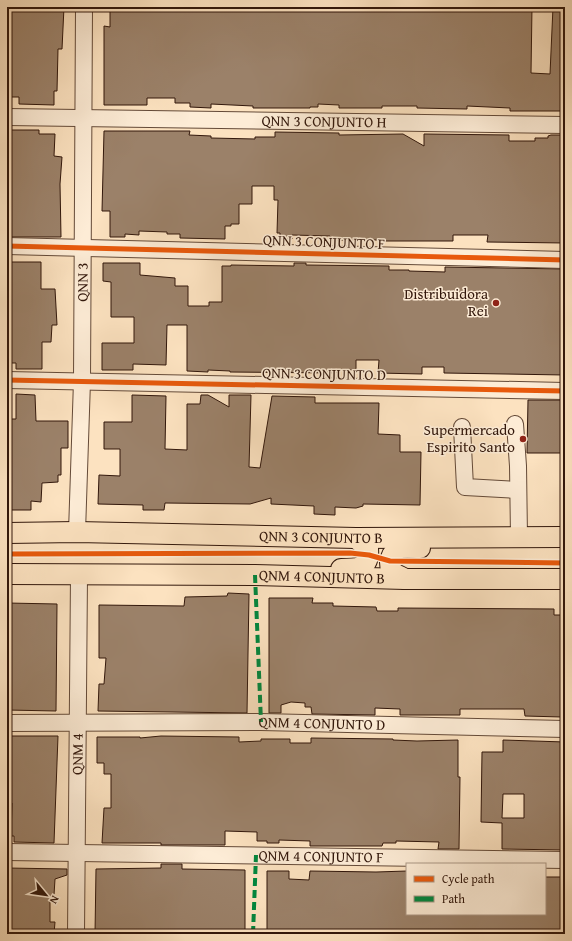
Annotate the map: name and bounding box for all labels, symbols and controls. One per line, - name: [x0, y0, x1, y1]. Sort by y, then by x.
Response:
- street label: QNN 3 CONJUNTO H: [261, 110, 387, 132]
- street label: QNN 3 CONJUNTO F: [263, 229, 385, 254]
- street label: QNN 3: [71, 262, 93, 302]
- place label: Distribuidora Rei: [404, 283, 488, 321]
- marker: Distribuidora Rei: [491, 298, 501, 308]
- street label: QNN 3 CONJUNTO D: [262, 362, 386, 385]
- place label: Supermercado Espirito Santo: [424, 419, 515, 457]
- marker: Supermercado Espirito Santo: [518, 434, 528, 444]
- street label: QNN 3 CONJUNTO B: [259, 525, 383, 548]
- street label: QNM 4 CONJUNTO B: [259, 564, 385, 588]
- street label: QNM 4 CONJUNTO D: [258, 711, 386, 735]
- street label: QNM 4: [66, 733, 88, 775]
- street label: QNM 4 CONJUNTO F: [258, 845, 384, 867]
- legend: [406, 863, 546, 915]
- text: Cycle path: [442, 870, 495, 887]
- north arrow: [26, 875, 66, 915]
- text: Path: [442, 890, 465, 907]
- text: N: [46, 893, 64, 908]

